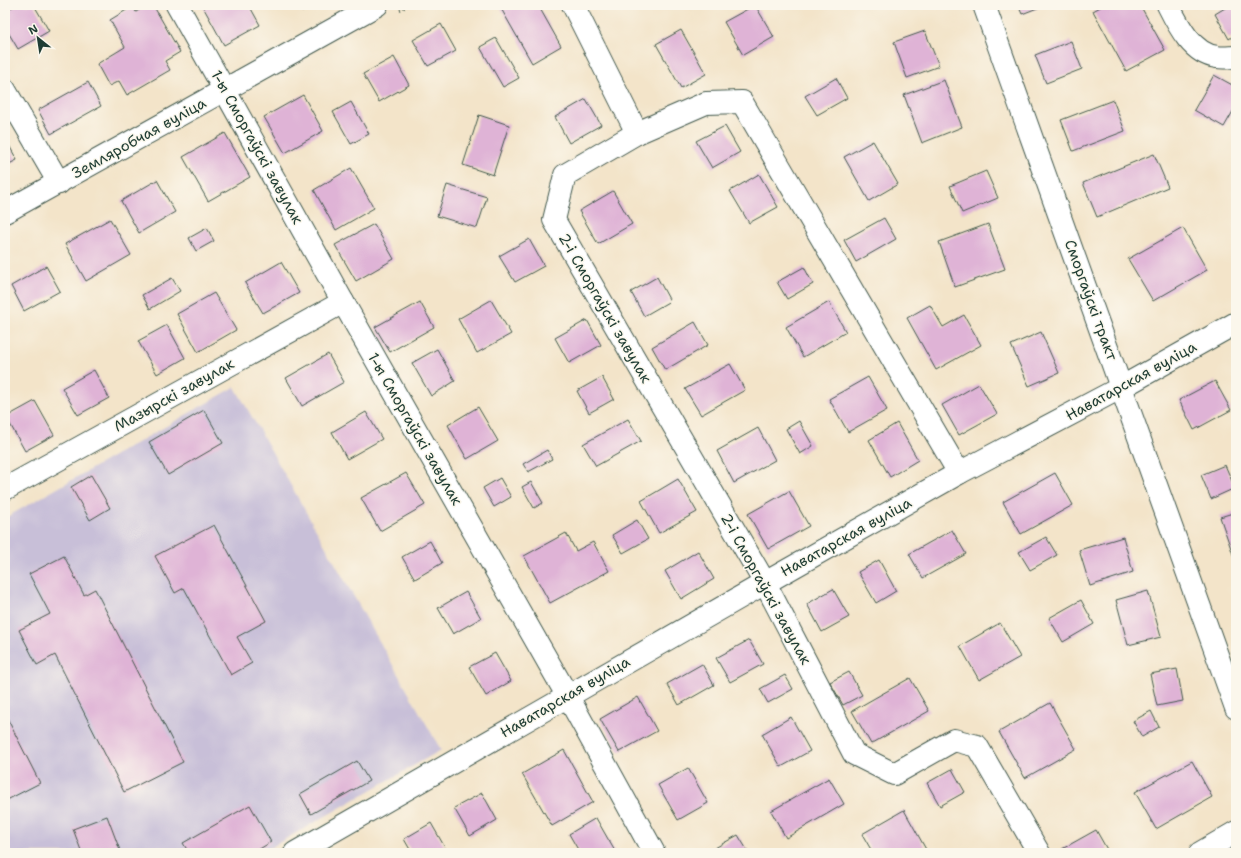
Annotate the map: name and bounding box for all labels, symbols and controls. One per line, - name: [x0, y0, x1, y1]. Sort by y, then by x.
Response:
- north arrow: [18, 18, 58, 58]
- text: N: [26, 21, 41, 38]
- street label: 1-ы Сморгаўскі завулак: [206, 66, 308, 228]
- street label: Земляробчая вуліца: [68, 92, 210, 183]
- street label: 2-і Сморгаўскі завулак: [554, 229, 656, 387]
- street label: Сморгаўскі тракт: [1060, 237, 1122, 363]
- street label: Наватарская вуліца: [1062, 336, 1201, 425]
- street label: 1-ы Сморгаўскі завулак: [363, 349, 467, 509]
- street label: Мазырскі завулак: [110, 354, 238, 436]
- street label: Наватарская вуліца: [777, 492, 916, 581]
- street label: 2-і Сморгаўскі завулак: [716, 510, 816, 668]
- street label: Наватарская вуліца: [496, 651, 634, 742]

